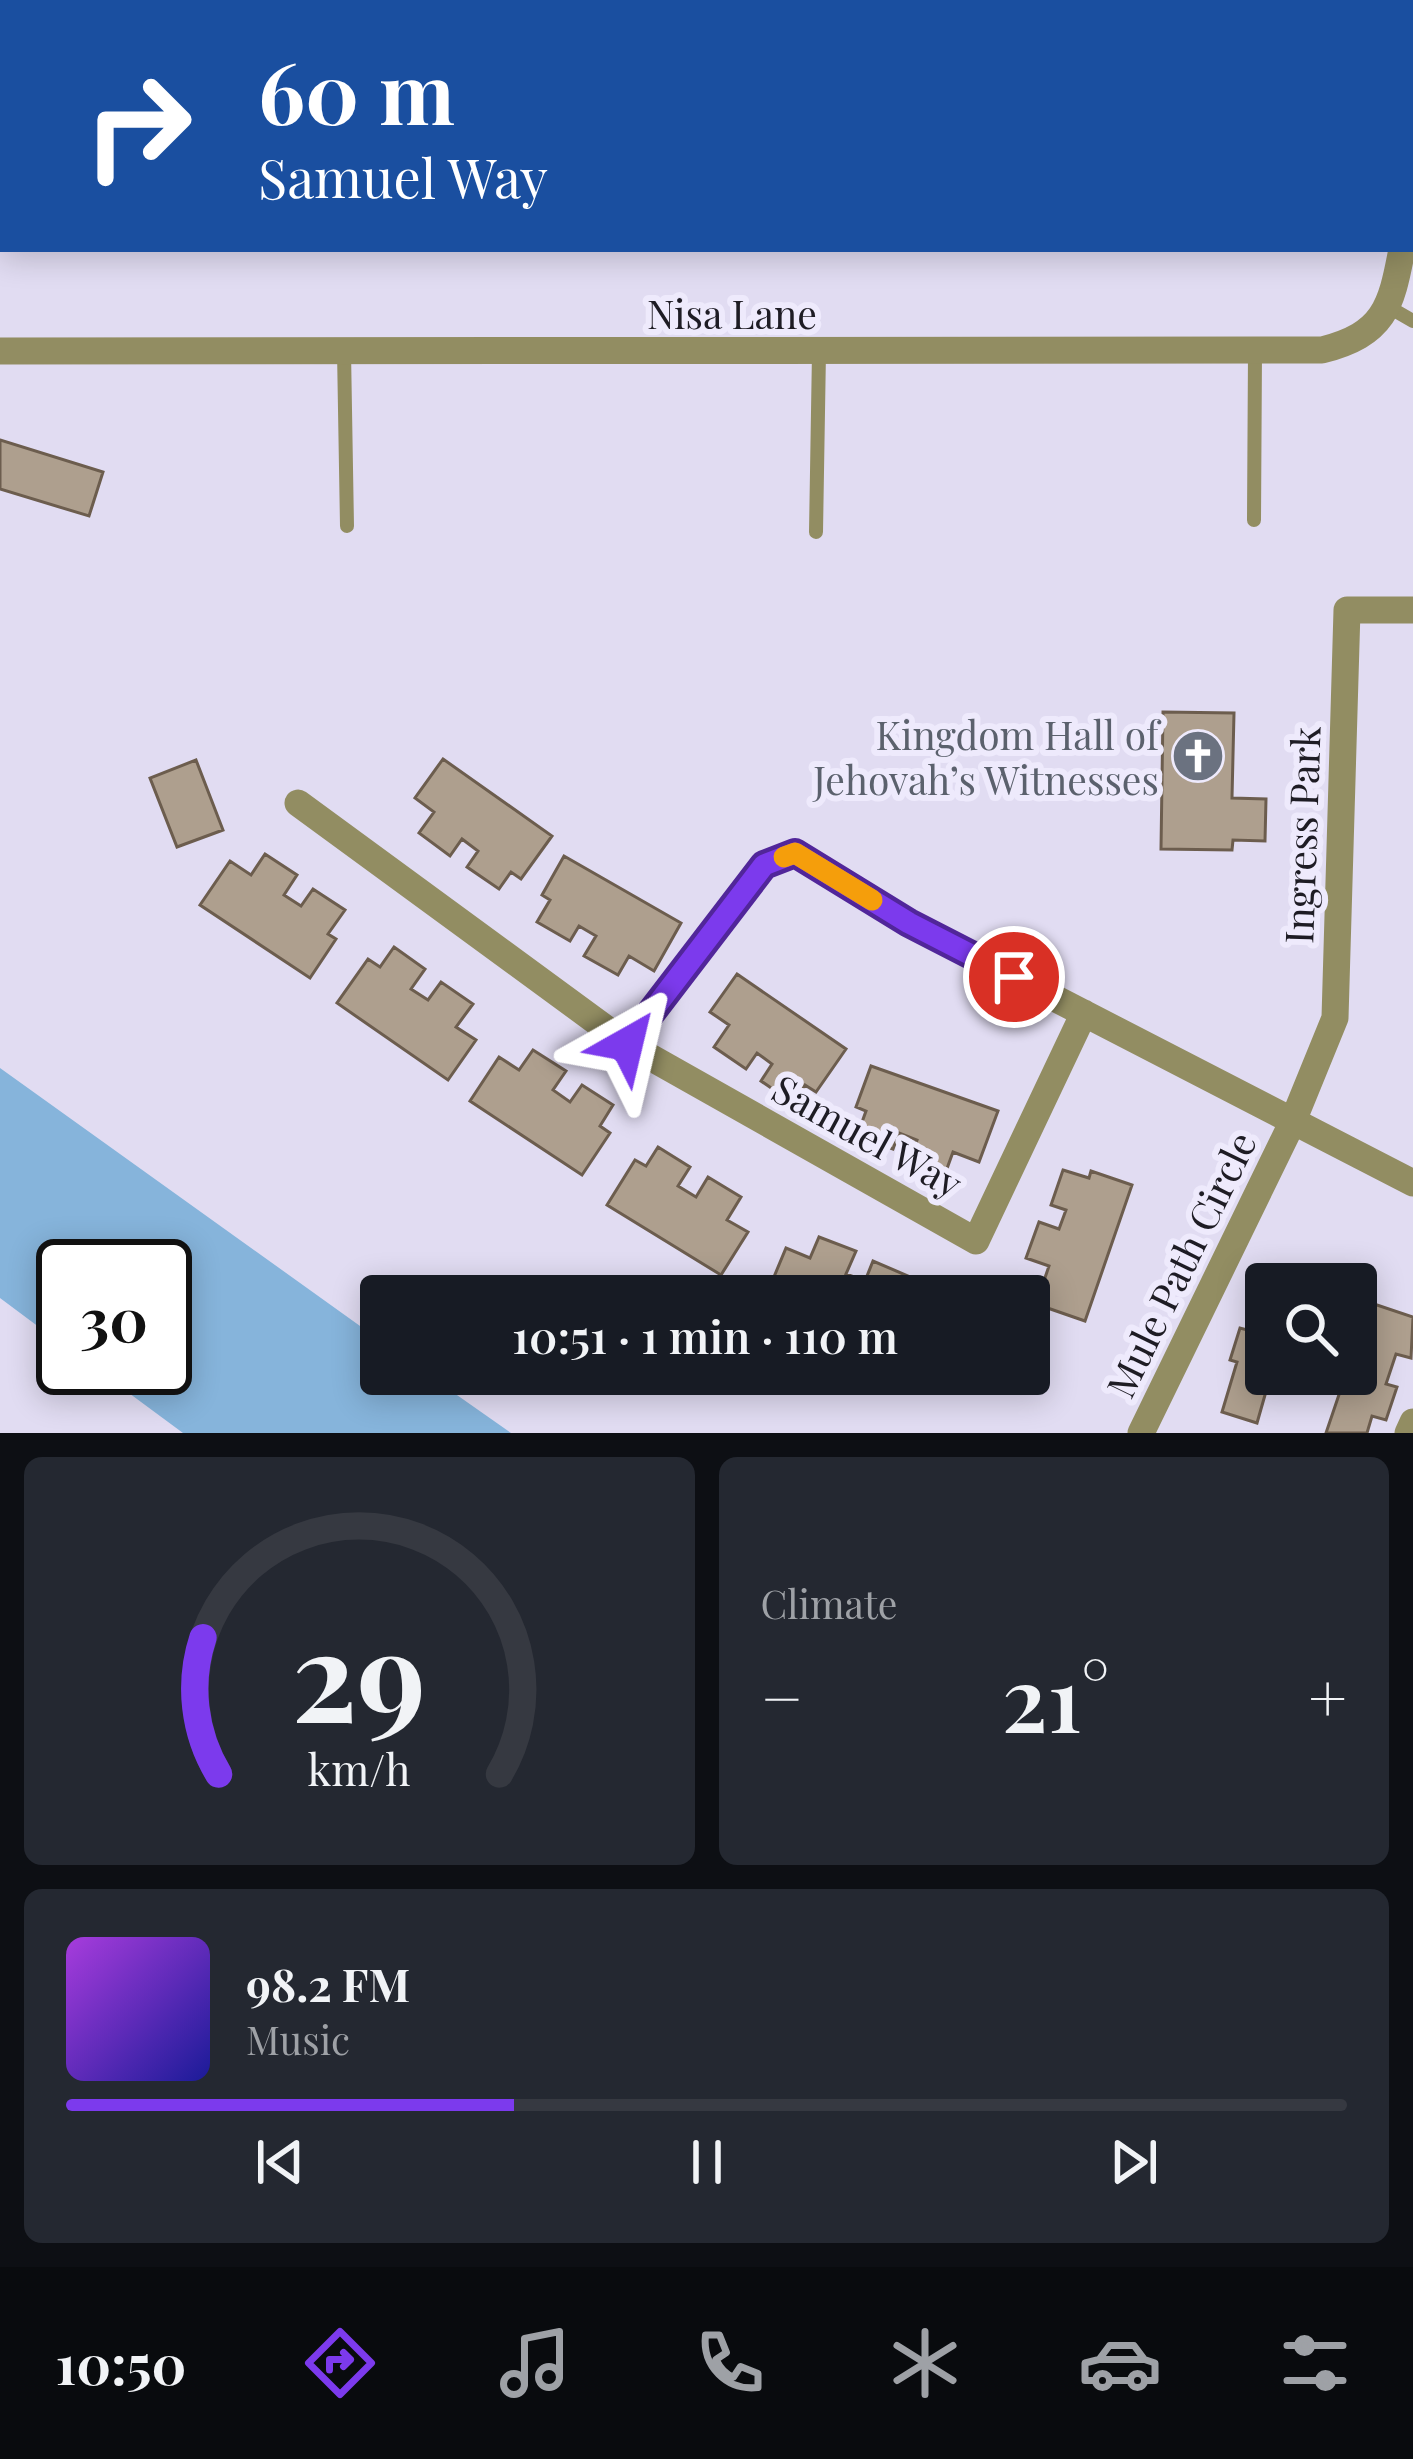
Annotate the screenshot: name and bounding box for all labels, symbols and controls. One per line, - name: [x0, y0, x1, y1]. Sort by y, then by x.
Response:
- text: 60 m: [258, 34, 455, 146]
- icon: right: [60, 48, 216, 204]
- text: Samuel Way: [258, 141, 548, 213]
- street label: Nisa Lane: [647, 287, 817, 339]
- place label: Kingdom Hall of Jehovah’s Witnesses: [812, 708, 1162, 805]
- street label: Ingress Park: [1271, 725, 1331, 945]
- church icon: Kingdom Hall of Jehovah’s Witnesses: [1170, 728, 1226, 784]
- pin: [963, 926, 1065, 1028]
- icon: arrive: [981, 944, 1047, 1010]
- position arrow: [564, 981, 690, 1107]
- street label: Samuel Way: [764, 1062, 972, 1209]
- street label: Mule Path Circle: [1093, 1123, 1267, 1405]
- speed limit sign: 30: [36, 1239, 192, 1395]
- map controls: [1245, 1263, 1377, 1395]
- button: search: [1245, 1263, 1377, 1395]
- text: 10:51 · 1 min · 110 m: [512, 1305, 898, 1365]
- text: Climate: [761, 1577, 898, 1629]
- text: 29: [292, 1588, 426, 1754]
- text: 21°: [1002, 1636, 1110, 1756]
- text: −: [761, 1652, 803, 1740]
- text: +: [1308, 1652, 1347, 1740]
- text: km/h: [308, 1740, 411, 1797]
- text: 98.2 FM: [246, 1953, 410, 2013]
- text: Music: [246, 2013, 350, 2065]
- icon: previous: [247, 2129, 313, 2195]
- icon: pause: [674, 2129, 740, 2195]
- icon: next: [1101, 2129, 1167, 2195]
- icon: directions: [298, 2321, 382, 2405]
- icon: music: [493, 2321, 577, 2405]
- icon: phone: [688, 2321, 772, 2405]
- icon: climate: [883, 2321, 967, 2405]
- icon: car: [1078, 2321, 1162, 2405]
- icon: filters: [1273, 2321, 1357, 2405]
- text: 10:50: [56, 2327, 186, 2399]

